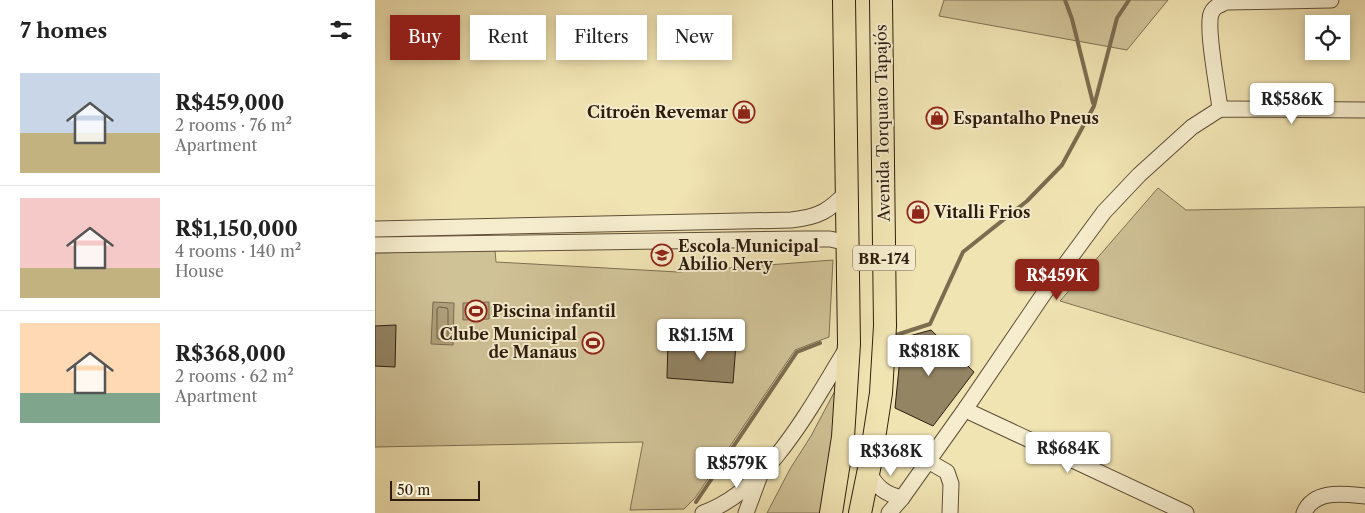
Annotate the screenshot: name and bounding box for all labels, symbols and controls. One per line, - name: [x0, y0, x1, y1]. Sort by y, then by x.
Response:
- chip: Buy: [390, 15, 460, 60]
- chip: Rent: [470, 15, 546, 60]
- chip: Filters: [556, 15, 647, 60]
- chip: New: [657, 15, 732, 60]
- map controls: [1305, 15, 1350, 60]
- button: locate: [1305, 15, 1350, 60]
- icon: filters: [327, 16, 355, 44]
- text: 7 homes: [20, 18, 107, 43]
- street label: Avenida Torquato Tapajós: [870, 24, 894, 223]
- pin: R$586K: [1251, 82, 1333, 125]
- text: R$586K: [1261, 89, 1323, 109]
- text: R$459,000: [175, 90, 284, 115]
- icon: home: [60, 93, 120, 153]
- shop icon: Citroën Revemar: [732, 100, 756, 124]
- place label: Citroën Revemar: [587, 102, 728, 122]
- shop icon: Espantalho Pneus: [925, 106, 949, 130]
- place label: Espantalho Pneus: [953, 108, 1099, 128]
- text: 2 rooms · 76 m²: [175, 115, 292, 135]
- text: Apartment: [175, 135, 257, 155]
- shop icon: Vitalli Frios: [906, 200, 930, 224]
- place label: Vitalli Frios: [933, 202, 1030, 222]
- text: R$1,150,000: [175, 216, 298, 241]
- icon: home: [60, 218, 120, 278]
- place label: Escola Municipal Abílio Nery: [677, 236, 819, 274]
- text: 4 rooms · 140 m²: [175, 241, 301, 261]
- school or university icon: Escola Municipal Abílio Nery: [650, 243, 674, 267]
- road number: BR-174: [853, 246, 915, 270]
- pin: R$459K: [1016, 258, 1098, 301]
- text: House: [175, 261, 224, 281]
- text: R$459K: [1026, 265, 1088, 285]
- sports icon: Piscina infantil: [464, 299, 488, 323]
- place label: Piscina infantil: [492, 301, 616, 321]
- pin: R$1.15M: [655, 318, 747, 361]
- place label: Clube Municipal de Manaus: [440, 324, 577, 362]
- text: R$1.15M: [668, 325, 734, 345]
- sports icon: Clube Municipal de Manaus: [581, 331, 605, 355]
- pin: R$818K: [888, 334, 970, 377]
- text: R$368,000: [175, 341, 286, 366]
- text: R$818K: [899, 341, 959, 361]
- icon: home: [60, 343, 120, 403]
- text: 2 rooms · 62 m²: [175, 366, 294, 386]
- text: Apartment: [175, 386, 257, 406]
- pin: R$684K: [1027, 432, 1109, 474]
- pin: R$368K: [850, 434, 932, 477]
- text: R$684K: [1037, 438, 1099, 458]
- text: R$368K: [860, 441, 922, 461]
- pin: R$579K: [696, 446, 778, 489]
- text: R$579K: [707, 453, 767, 473]
- scale bar: [390, 478, 480, 501]
- text: 50 m: [397, 481, 430, 499]

